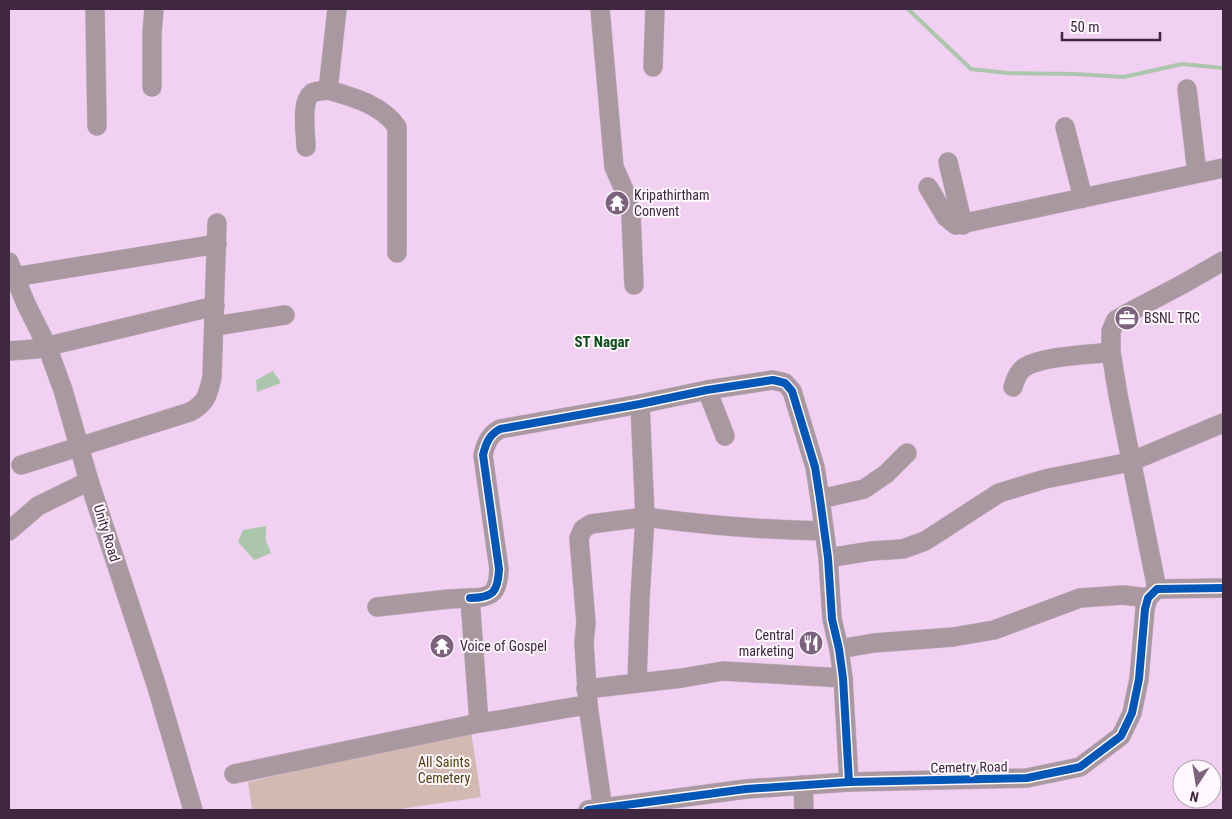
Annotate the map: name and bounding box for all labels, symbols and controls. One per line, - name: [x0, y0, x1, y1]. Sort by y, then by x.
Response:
- scale bar: [1062, 10, 1160, 42]
- text: 50 m: [1070, 18, 1100, 36]
- place label: Kripathirtham Convent: [634, 187, 710, 219]
- temple icon: Kripathirtham Convent: [604, 190, 630, 216]
- office icon: BSNL TRC: [1114, 305, 1140, 331]
- place label: BSNL TRC: [1144, 310, 1200, 326]
- district label: ST Nagar: [574, 333, 630, 351]
- street label: Unity Road: [91, 502, 123, 564]
- place label: Central marketing: [739, 627, 794, 659]
- restaurant icon: Central marketing: [798, 630, 824, 656]
- temple icon: Voice of Gospel: [429, 633, 455, 659]
- place label: Voice of Gospel: [460, 638, 547, 654]
- park label: All Saints Cemetery: [418, 754, 470, 786]
- street label: Cemetry Road: [930, 758, 1008, 776]
- north arrow: [1172, 759, 1222, 809]
- text: N: [1188, 788, 1200, 805]

